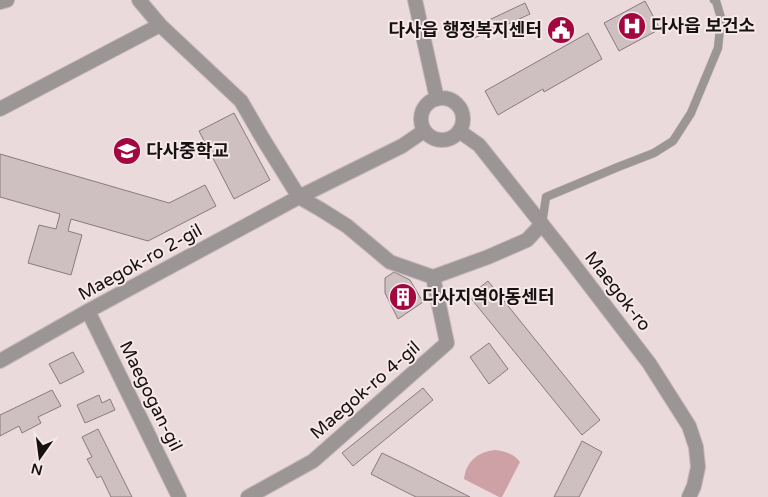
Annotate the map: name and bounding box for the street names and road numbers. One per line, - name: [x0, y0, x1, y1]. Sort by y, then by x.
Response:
- street label: Maegok-ro 2-gil: [74, 219, 206, 305]
- street label: Maegok-ro: [580, 247, 656, 335]
- street label: Maegok-ro 4-gil: [306, 336, 424, 444]
- street label: Maegogan-gil: [115, 337, 187, 455]

